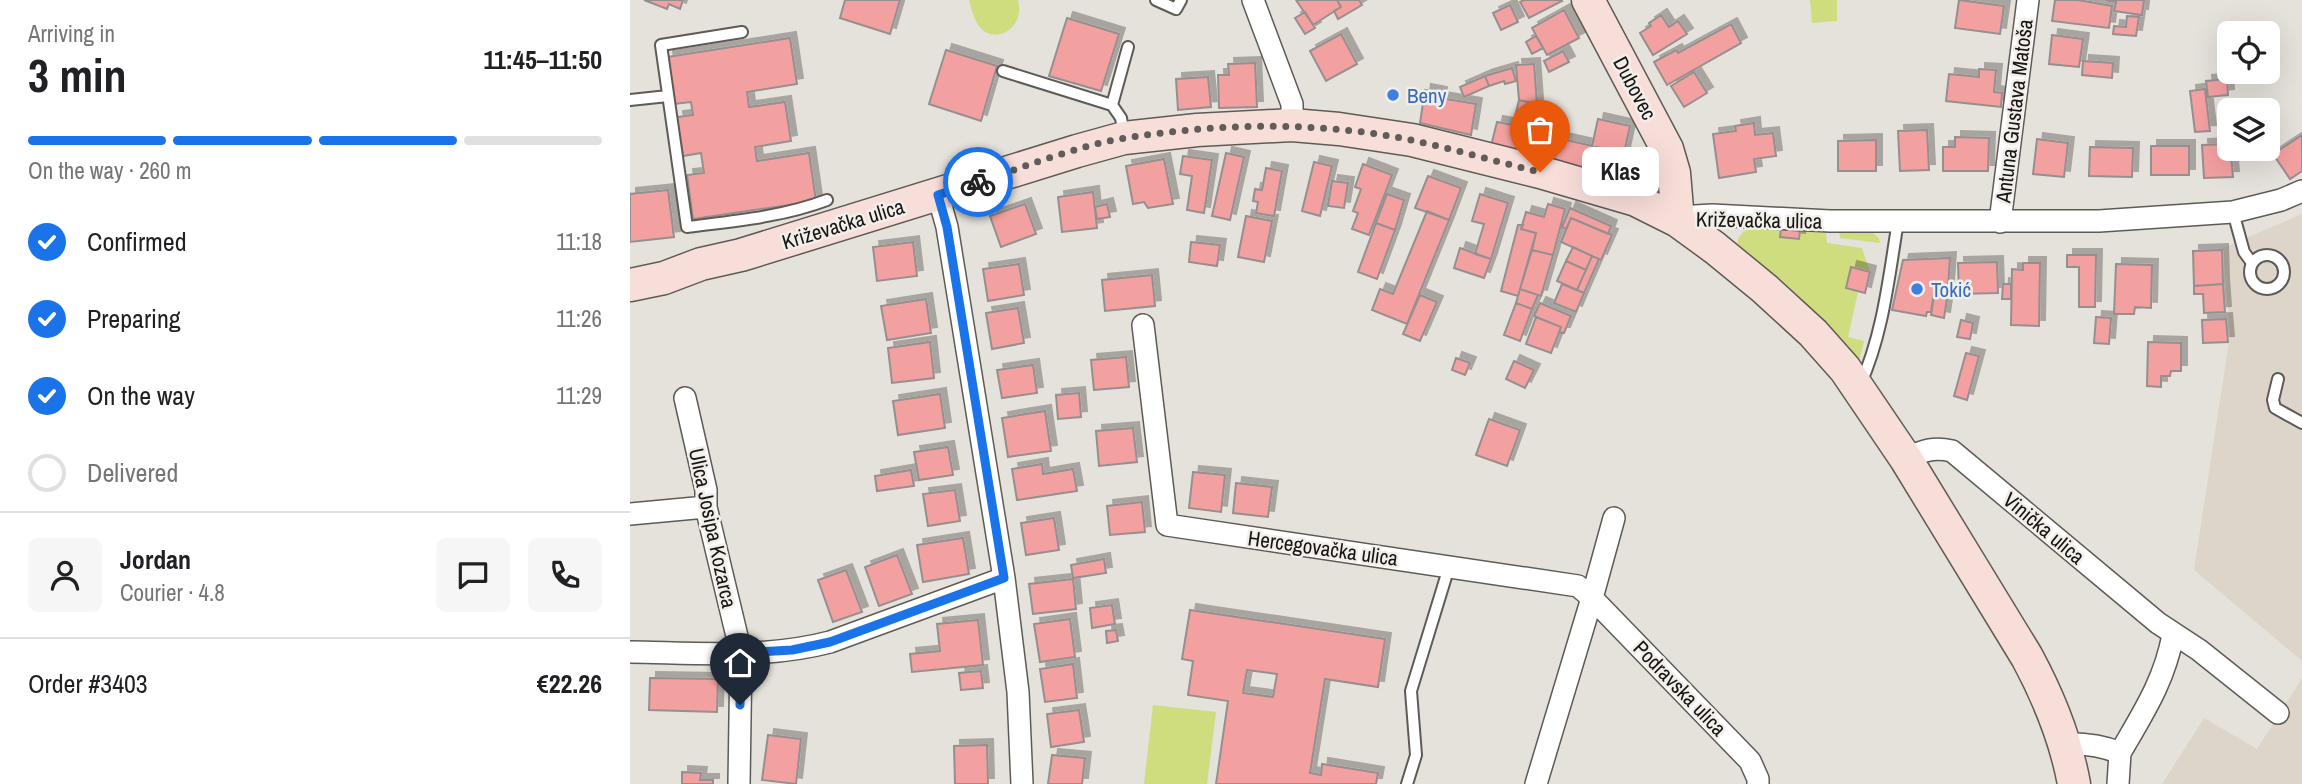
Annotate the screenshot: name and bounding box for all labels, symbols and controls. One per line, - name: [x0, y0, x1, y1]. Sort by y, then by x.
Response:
- street label: Antuna Gustava Matoša: [1988, 17, 2040, 205]
- text: Arriving in: [28, 18, 115, 49]
- map controls: [2217, 21, 2280, 161]
- button: locate: [2217, 21, 2280, 84]
- text: 11:45–11:50: [483, 42, 602, 77]
- text: 3 min: [28, 44, 127, 106]
- street label: Dubovec: [1606, 51, 1664, 125]
- place label: Beny: [1407, 81, 1447, 110]
- marker: Beny: [1385, 87, 1401, 103]
- button: layers: [2217, 98, 2280, 161]
- pin: [1510, 100, 1570, 172]
- icon: bag: [1521, 111, 1559, 149]
- courier: [943, 147, 1013, 217]
- callout: Klas: [1582, 148, 1659, 196]
- text: On the way · 260 m: [28, 155, 192, 186]
- text: Klas: [1601, 156, 1640, 187]
- icon: bike: [959, 163, 997, 201]
- street label: Križevačka ulica: [778, 192, 908, 256]
- street label: Križevačka ulica: [1696, 204, 1823, 236]
- icon: check: [28, 223, 66, 261]
- text: Confirmed: [87, 224, 187, 259]
- text: 11:18: [556, 226, 602, 257]
- place label: Tokić: [1931, 275, 1971, 304]
- marker: Tokić: [1909, 281, 1925, 297]
- icon: check: [28, 300, 66, 338]
- text: Preparing: [87, 301, 181, 336]
- text: 11:26: [556, 303, 602, 334]
- icon: check: [28, 377, 66, 415]
- text: On the way: [87, 378, 195, 413]
- text: 11:29: [556, 380, 602, 411]
- street label: Ulica Josipa Kozarca: [682, 445, 744, 611]
- text: Delivered: [87, 455, 178, 490]
- street label: Vinička ulica: [1997, 485, 2091, 571]
- street label: Hercegovačka ulica: [1246, 523, 1400, 573]
- button: person: [28, 538, 102, 612]
- button: chat: [436, 538, 510, 612]
- button: phone: [528, 538, 602, 612]
- text: Jordan: [120, 542, 191, 577]
- text: Courier · 4.8: [120, 577, 225, 608]
- pin: [710, 633, 770, 705]
- street label: Podravska ulica: [1627, 634, 1733, 742]
- icon: home: [721, 644, 759, 682]
- text: Order #3403: [28, 666, 148, 701]
- text: €22.26: [537, 666, 602, 701]

